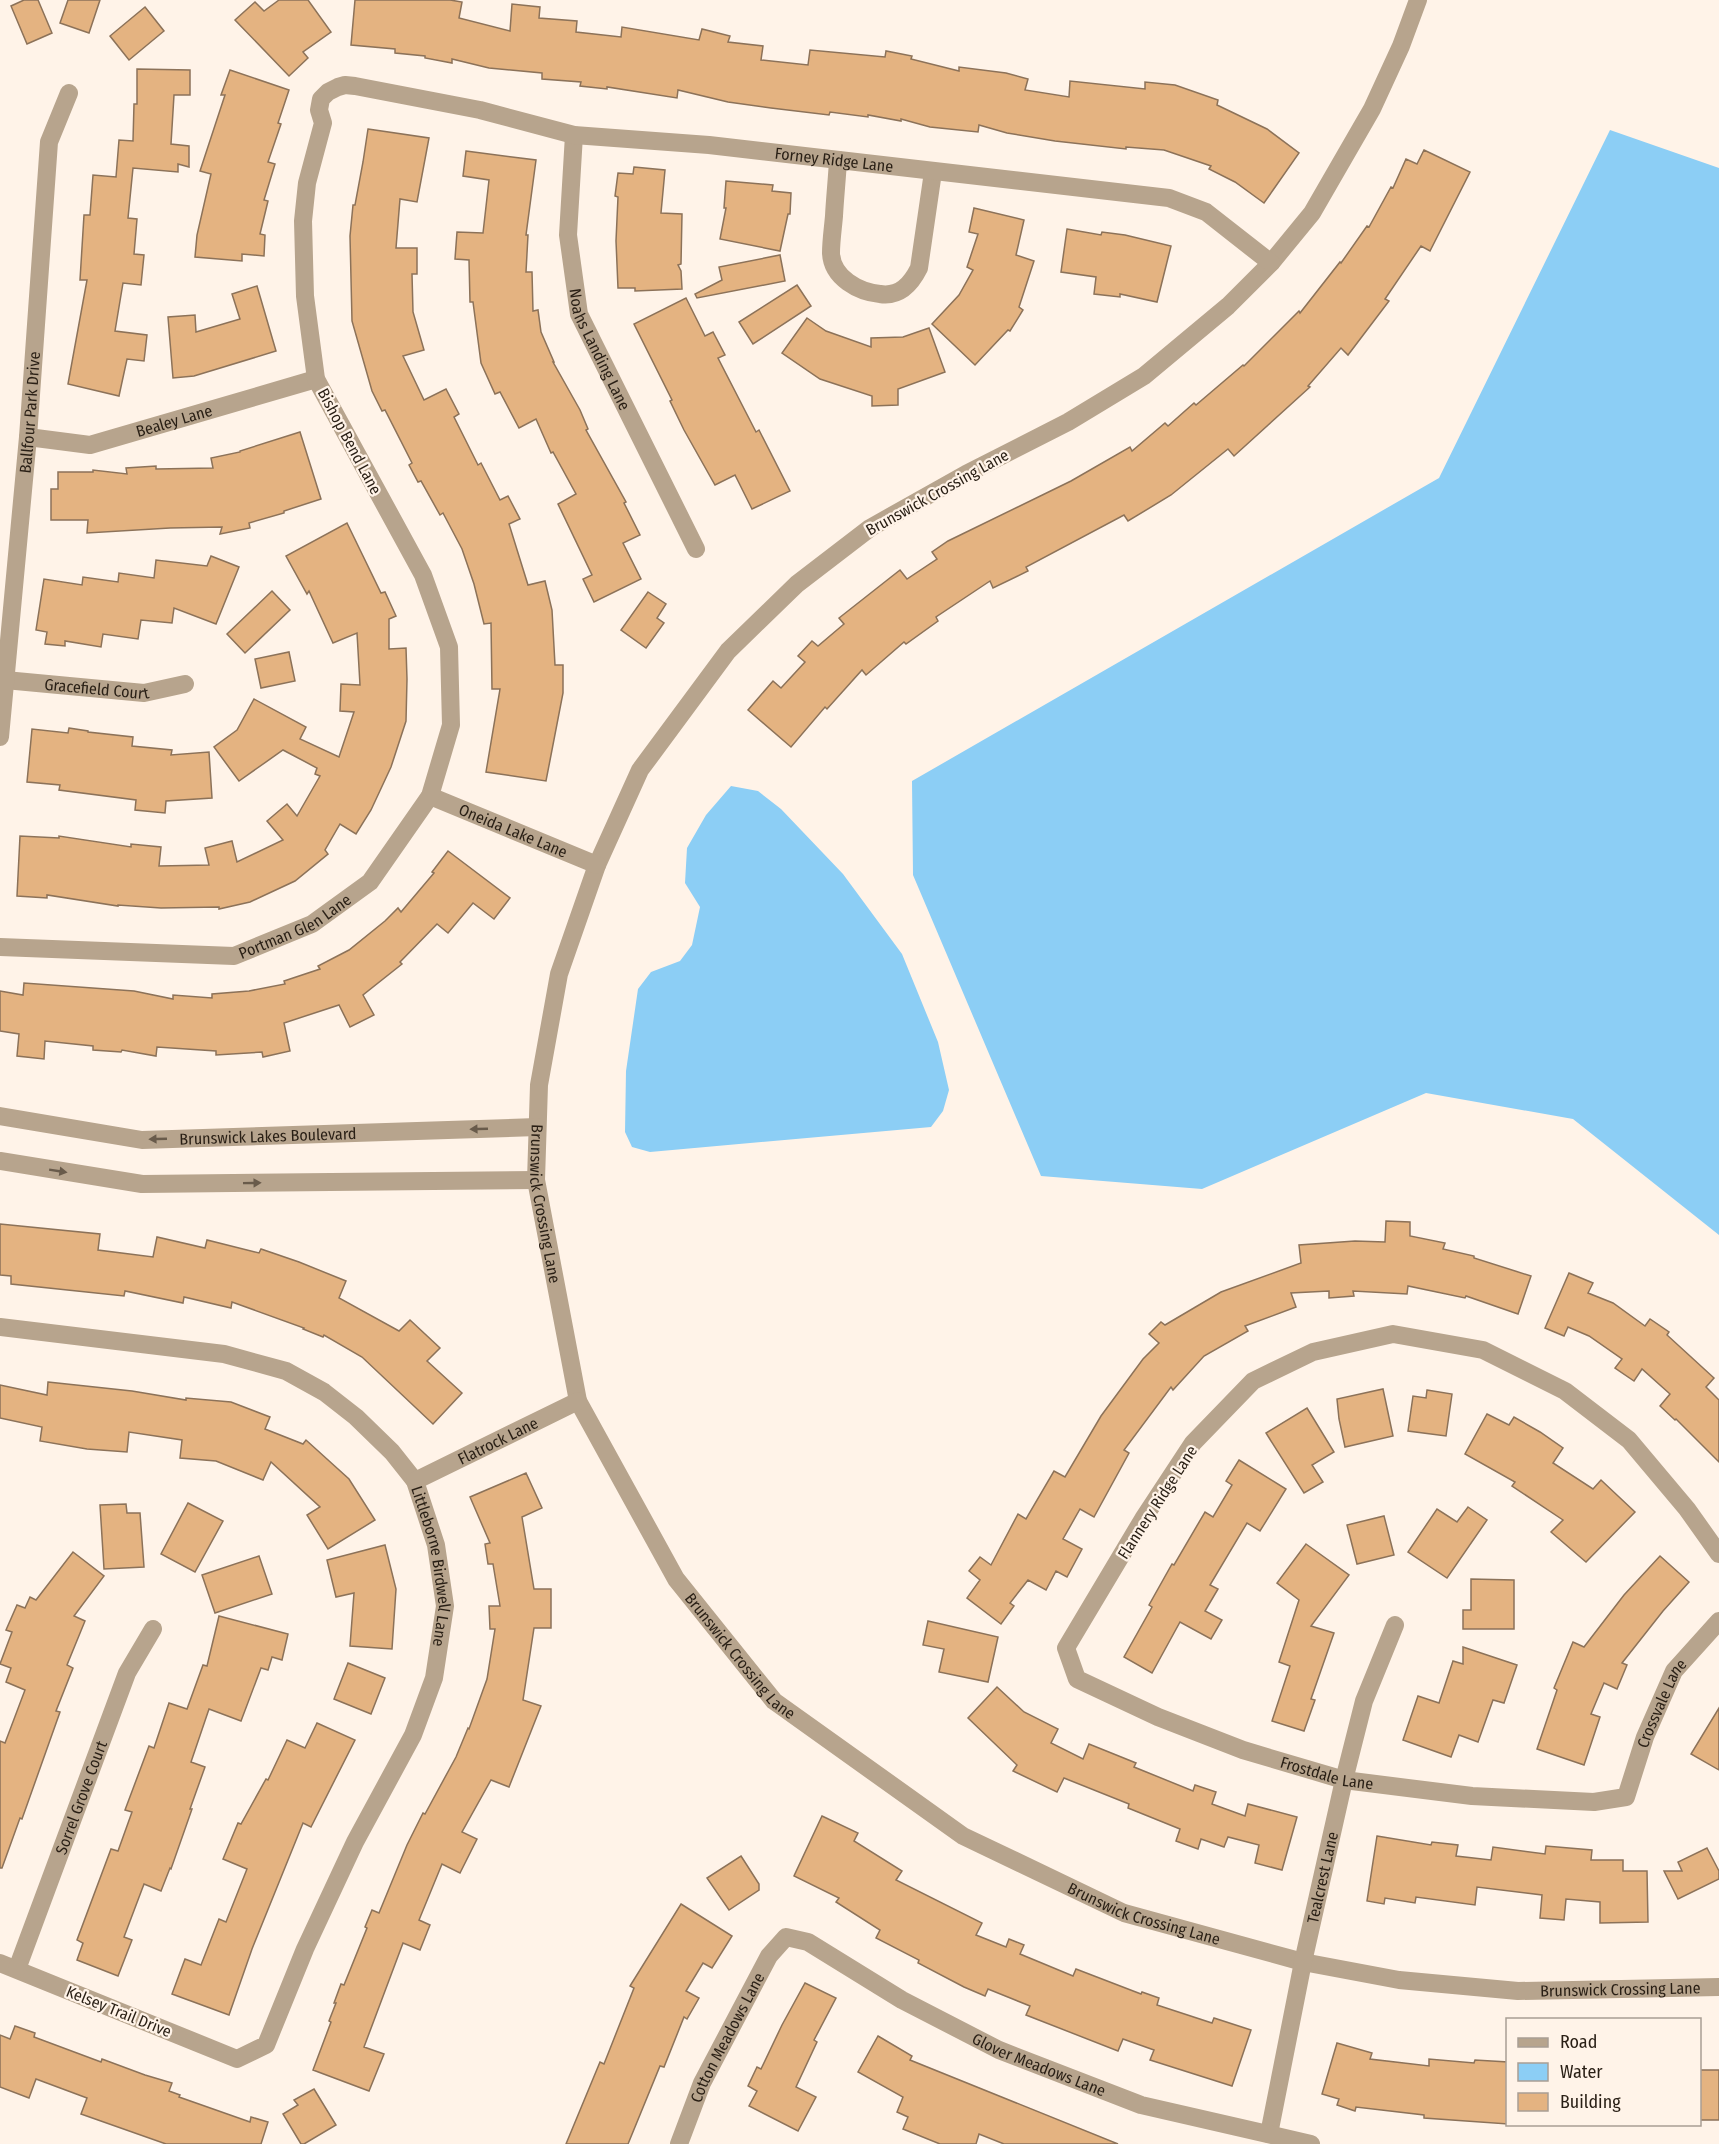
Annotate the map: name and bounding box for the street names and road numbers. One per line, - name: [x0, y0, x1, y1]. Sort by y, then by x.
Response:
- street label: Forney Ridge Lane: [774, 144, 894, 176]
- street label: Noahs Landing Lane: [566, 287, 634, 413]
- street label: Ballfour Park Drive: [16, 351, 44, 474]
- street label: Bishop Bend Lane: [314, 385, 386, 498]
- street label: Bealey Lane: [134, 401, 214, 441]
- street label: Brunswick Crossing Lane: [863, 445, 1012, 540]
- street label: Gracefield Court: [44, 675, 152, 703]
- street label: Oneida Lake Lane: [456, 800, 570, 862]
- street label: Portman Glen Lane: [236, 890, 355, 963]
- street label: Brunswick Lakes Boulevard: [179, 1124, 357, 1149]
- street label: Brunswick Crossing Lane: [526, 1124, 564, 1285]
- street label: Flatrock Lane: [455, 1413, 541, 1469]
- street label: Flannery Ridge Lane: [1114, 1442, 1201, 1563]
- street label: Littleborne Birdwell Lane: [407, 1484, 454, 1648]
- street label: Brunswick Crossing Lane: [681, 1589, 799, 1723]
- street label: Crossvale Lane: [1633, 1655, 1691, 1750]
- street label: Sorrel Grove Court: [51, 1737, 111, 1857]
- street label: Frostdale Lane: [1278, 1753, 1374, 1794]
- street label: Tealcrest Lane: [1303, 1830, 1342, 1925]
- street label: Brunswick Crossing Lane: [1065, 1879, 1222, 1949]
- street label: Cotton Meadows Lane: [687, 1969, 769, 2105]
- street label: Brunswick Crossing Lane: [1540, 1978, 1701, 2001]
- street label: Kelsey Trail Drive: [63, 1982, 174, 2041]
- street label: Glover Meadows Lane: [969, 2029, 1108, 2100]

